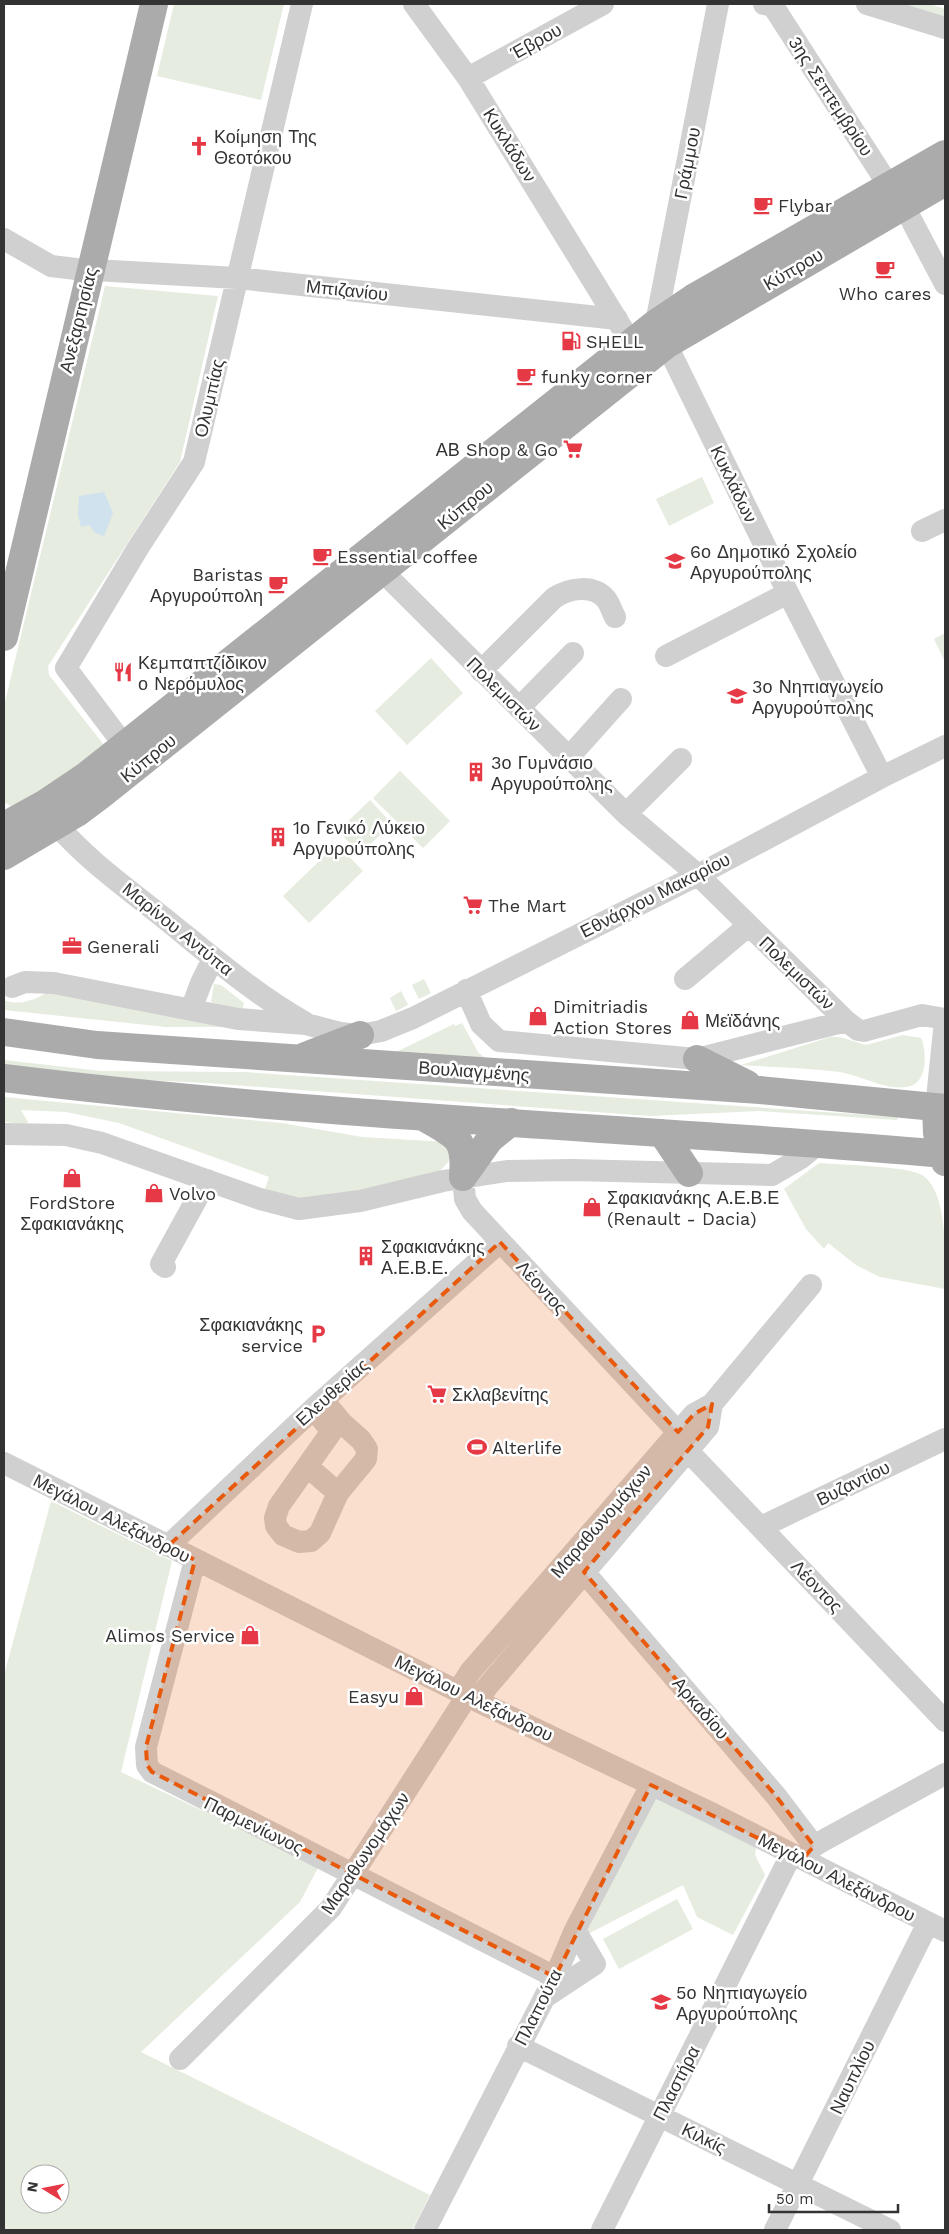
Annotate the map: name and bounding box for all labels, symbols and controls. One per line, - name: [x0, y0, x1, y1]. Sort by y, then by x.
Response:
- street label: Έβρου: [506, 19, 565, 64]
- street label: 3ης Σεπτεμβρίου: [784, 32, 878, 160]
- street label: Κυκλάδων: [479, 104, 541, 186]
- street label: Γράμμου: [670, 125, 704, 201]
- place label: Κοίμηση Της Θεοτόκου: [214, 126, 317, 168]
- church icon: Κοίμηση Της Θεοτόκου: [188, 135, 210, 157]
- cafe icon: Flybar: [752, 194, 774, 216]
- place label: Flybar: [778, 195, 832, 216]
- street label: Κύπρου: [760, 244, 826, 294]
- cafe icon: Who cares: [874, 258, 896, 280]
- street label: Ανεξαρτησίας: [55, 265, 101, 375]
- street label: Μπιζανίου: [305, 275, 389, 305]
- place label: Who cares: [839, 283, 931, 304]
- fuel station icon: SHELL: [560, 330, 582, 352]
- place label: SHELL: [586, 331, 644, 352]
- street label: Ολυμπίας: [190, 356, 228, 439]
- cafe icon: funky corner: [515, 365, 537, 387]
- place label: funky corner: [541, 366, 653, 387]
- supermarket icon: ΑΒ Shop & Go: [562, 438, 584, 460]
- place label: ΑΒ Shop & Go: [436, 439, 558, 460]
- street label: Κυκλάδων: [706, 442, 762, 526]
- street label: Κύπρου: [433, 476, 497, 534]
- place label: 6ο Δημοτικό Σχολείο Αργυρούπολης: [690, 541, 857, 583]
- cafe icon: Essential coffee: [311, 545, 333, 567]
- place label: Essential coffee: [337, 546, 478, 567]
- school or university icon: 6ο Δημοτικό Σχολείο Αργυρούπολης: [664, 550, 686, 572]
- place label: Baristas Αργυρούπολη: [150, 564, 263, 606]
- cafe icon: Baristas Αργυρούπολη: [267, 573, 289, 595]
- place label: Κεμπαπτζίδικον ο Νερόμυλος: [138, 652, 267, 694]
- street label: Πολεμιστών: [463, 653, 545, 735]
- restaurant icon: Κεμπαπτζίδικον ο Νερόμυλος: [112, 661, 134, 683]
- place label: 3ο Νηπιαγωγείο Αργυρούπολης: [752, 676, 883, 718]
- school or university icon: 3ο Νηπιαγωγείο Αργυρούπολης: [726, 685, 748, 707]
- street label: Κύπρου: [116, 729, 180, 787]
- place label: 3ο Γυμνάσιο Αργυρούπολης: [491, 752, 613, 794]
- building icon: 3ο Γυμνάσιο Αργυρούπολης: [465, 761, 487, 783]
- place label: 1ο Γενικό Λύκειο Αργυρούπολης: [293, 817, 425, 859]
- building icon: 1ο Γενικό Λύκειο Αργυρούπολης: [267, 826, 289, 848]
- street label: Εθνάρχου Μακαρίου: [577, 848, 733, 942]
- street label: Μαρίνου Αντύπα: [119, 878, 237, 980]
- supermarket icon: The Mart: [462, 894, 484, 916]
- place label: The Mart: [488, 895, 566, 916]
- street label: Πολεμιστών: [755, 932, 839, 1014]
- office icon: Generali: [61, 935, 83, 957]
- place label: Generali: [87, 936, 160, 957]
- place label: Dimitriadis Action Stores: [553, 996, 672, 1038]
- shop icon: Dimitriadis Action Stores: [527, 1005, 549, 1027]
- shop icon: Μεϊδάνης: [679, 1009, 701, 1031]
- place label: Μεϊδάνης: [705, 1010, 780, 1031]
- street label: Βουλιαγμένης: [418, 1057, 531, 1085]
- shop icon: FordStore Σφακιανάκης: [61, 1167, 83, 1189]
- shop icon: Volvo: [143, 1182, 165, 1204]
- place label: Volvo: [169, 1183, 216, 1204]
- place label: Σφακιανάκης Α.Ε.Β.Ε (Renault - Dacia): [607, 1187, 779, 1229]
- place label: FordStore Σφακιανάκης: [20, 1192, 124, 1234]
- shop icon: Σφακιανάκης Α.Ε.Β.Ε (Renault - Dacia): [581, 1196, 603, 1218]
- place label: Σφακιανάκης Α.Ε.Β.Ε.: [381, 1236, 485, 1278]
- building icon: Σφακιανάκης Α.Ε.Β.Ε.: [355, 1245, 377, 1267]
- street label: Λέοντος: [512, 1256, 572, 1318]
- place label: Σφακιανάκης service: [199, 1314, 303, 1356]
- parking icon: Σφακιανάκης service: [307, 1323, 329, 1345]
- street label: Ελευθερίας: [291, 1354, 373, 1430]
- supermarket icon: Σκλαβενίτης: [426, 1383, 448, 1405]
- place label: Σκλαβενίτης: [452, 1384, 549, 1405]
- sports icon: Alterlife: [466, 1436, 488, 1458]
- place label: Alterlife: [492, 1437, 562, 1458]
- street label: Βυζαντίου: [813, 1456, 893, 1510]
- street label: Μαραθωνομάχων: [546, 1460, 656, 1582]
- street label: Μεγάλου Αλεξάνδρου: [30, 1469, 194, 1567]
- street label: Λέοντος: [787, 1555, 847, 1617]
- shop icon: Alimos Service: [239, 1624, 261, 1646]
- place label: Alimos Service: [105, 1625, 235, 1646]
- street label: Μεγάλου Αλεξάνδρου: [392, 1651, 556, 1745]
- street label: Αρκαδίου: [668, 1673, 734, 1743]
- shop icon: Easyu: [403, 1685, 425, 1707]
- place label: Easyu: [348, 1686, 399, 1707]
- street label: Μαραθωνομάχων: [316, 1788, 414, 1918]
- street label: Παρμενίωνος: [201, 1792, 307, 1858]
- street label: Μεγάλου Αλεξάνδρου: [755, 1828, 919, 1926]
- street label: Πλαπούτα: [510, 1965, 566, 2049]
- place label: 5ο Νηπιαγωγείο Αργυρούπολης: [676, 1982, 807, 2024]
- school or university icon: 5ο Νηπιαγωγείο Αργυρούπολης: [650, 1991, 672, 2013]
- street label: Ναυπλίου: [825, 2037, 879, 2117]
- street label: Πλαστήρα: [648, 2042, 704, 2124]
- street label: Κιλκίς: [678, 2118, 730, 2158]
- north arrow: [20, 2164, 70, 2214]
- text: N: [23, 2180, 41, 2193]
- scale bar: [769, 2182, 898, 2214]
- text: 50 m: [776, 2190, 813, 2208]

